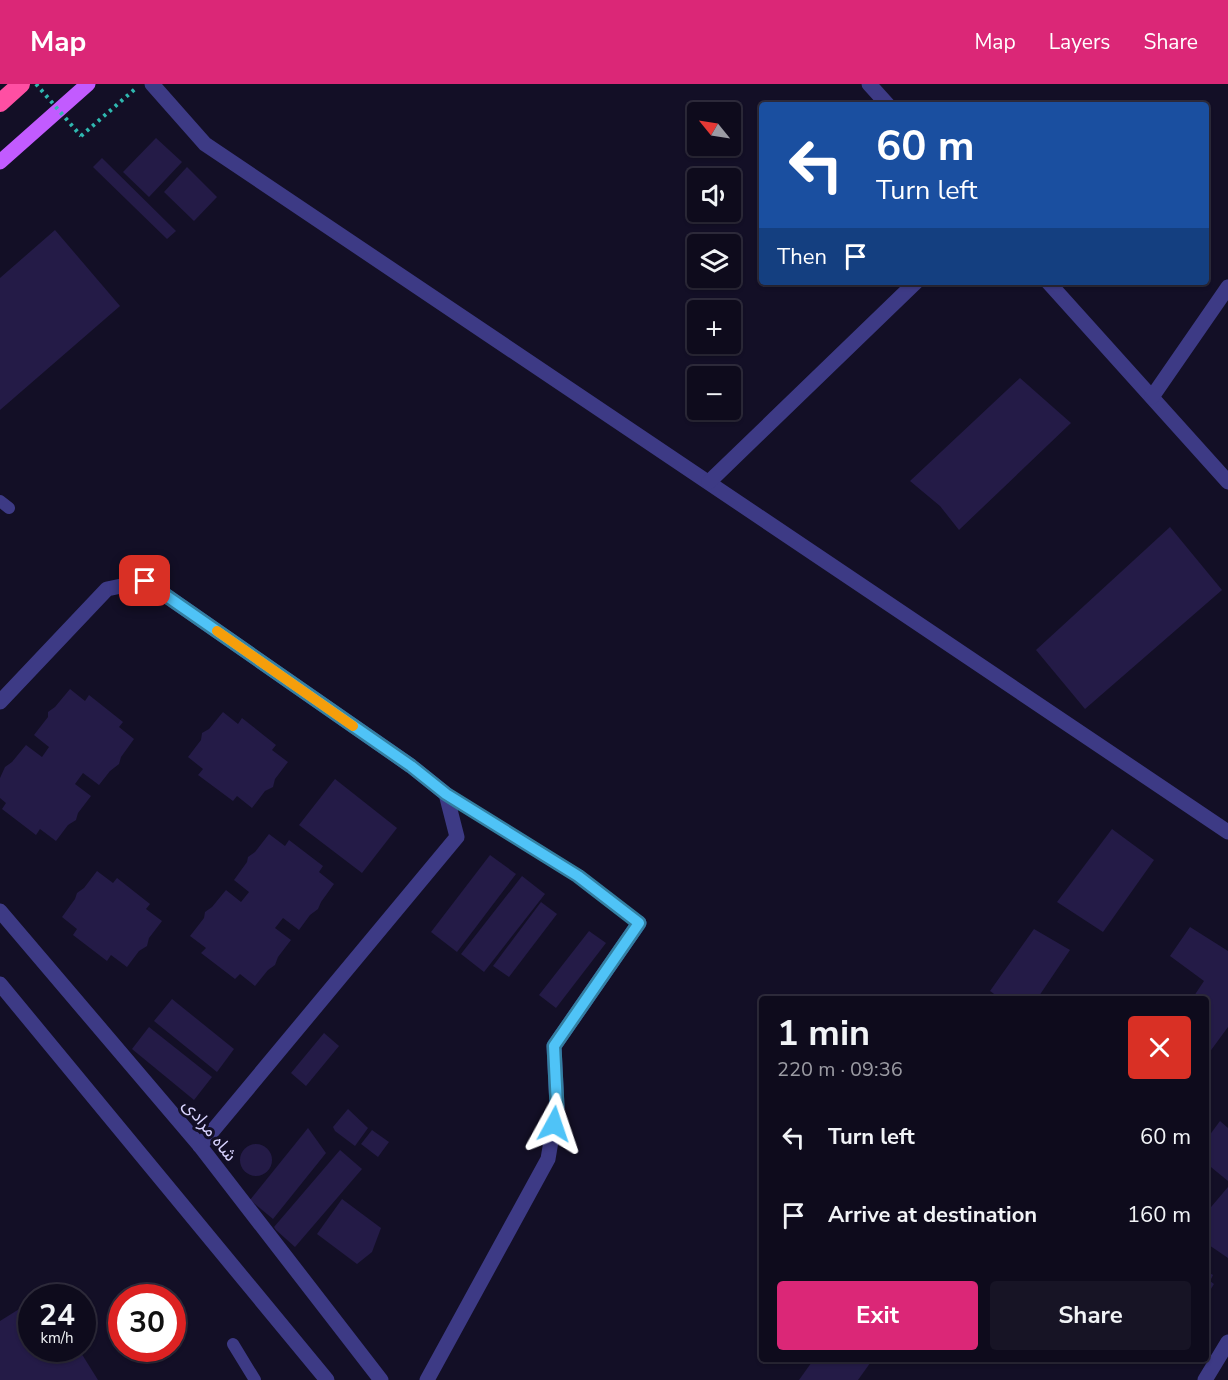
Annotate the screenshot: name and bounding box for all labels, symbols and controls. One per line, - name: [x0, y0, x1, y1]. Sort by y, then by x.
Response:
- text: Map: [30, 23, 86, 61]
- text: Map: [974, 28, 1016, 56]
- text: Layers: [1049, 28, 1110, 56]
- text: Share: [1143, 28, 1198, 56]
- north arrow: [687, 102, 741, 156]
- map controls: [687, 102, 741, 420]
- text: 60 m: [876, 118, 975, 175]
- icon: left: [777, 126, 855, 204]
- button: sound: [687, 168, 741, 222]
- text: Turn left: [876, 172, 977, 209]
- button: layers: [687, 234, 741, 288]
- icon: arrive: [839, 240, 872, 273]
- text: Then: [777, 242, 827, 272]
- button: +: [687, 300, 741, 354]
- button: −: [687, 366, 741, 420]
- pin: [119, 555, 170, 606]
- icon: arrive: [128, 564, 161, 597]
- text: 1 min: [777, 1009, 870, 1058]
- button: close: [1128, 1016, 1191, 1079]
- text: 220 m · 09:36: [777, 1056, 903, 1083]
- position arrow: [522, 1092, 586, 1156]
- street label: شاه مرادی: [177, 1094, 243, 1166]
- icon: left: [777, 1121, 810, 1154]
- text: Turn left: [828, 1122, 915, 1152]
- text: 60 m: [1140, 1122, 1191, 1152]
- icon: arrive: [777, 1199, 810, 1232]
- text: Arrive at destination: [828, 1200, 1037, 1230]
- text: 160 m: [1127, 1200, 1191, 1230]
- button: Exit: [777, 1281, 978, 1350]
- button: Share: [990, 1281, 1191, 1350]
- speed limit sign: 30: [108, 1284, 186, 1362]
- text: 24: [39, 1295, 75, 1336]
- text: km/h: [40, 1328, 74, 1348]

